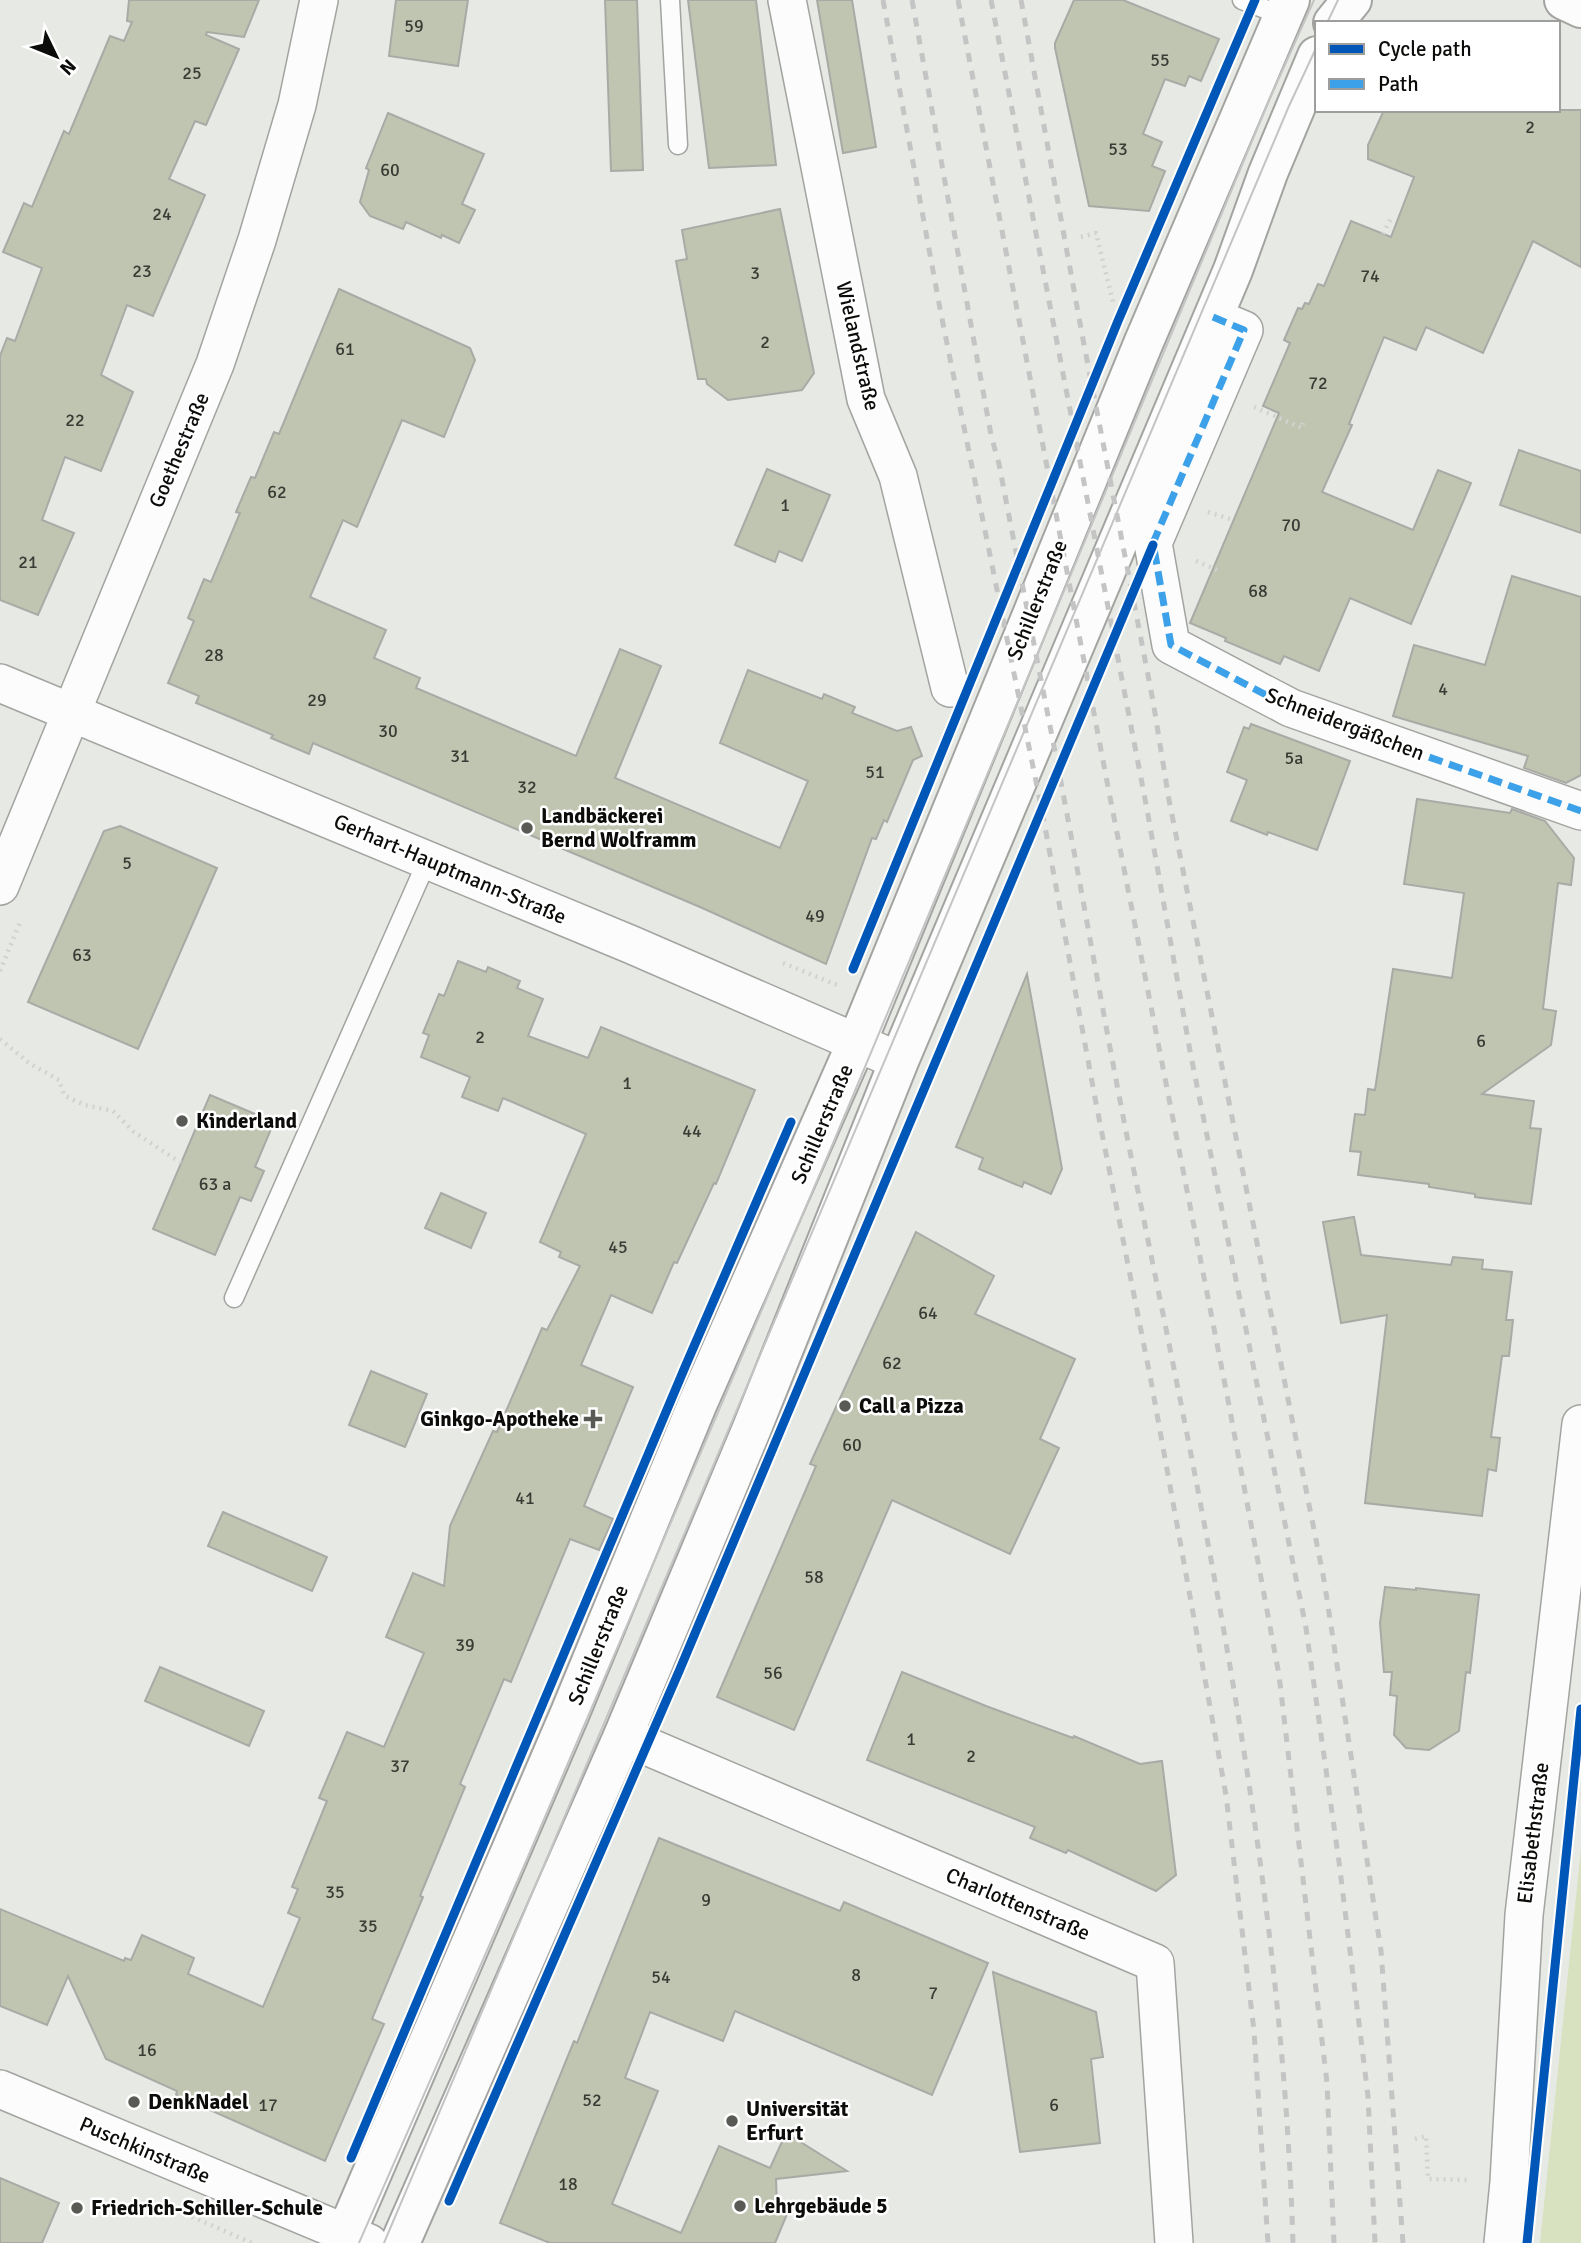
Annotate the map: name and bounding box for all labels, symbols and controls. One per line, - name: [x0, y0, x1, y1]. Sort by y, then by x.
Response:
- house number: 59: [404, 15, 424, 37]
- north arrow: [21, 21, 91, 91]
- legend: [1315, 21, 1560, 112]
- text: Cycle path: [1378, 36, 1472, 62]
- house number: 55: [1150, 49, 1170, 71]
- text: N: [54, 54, 81, 80]
- house number: 25: [182, 62, 202, 84]
- text: Path: [1378, 71, 1419, 97]
- house number: 2: [1525, 116, 1535, 138]
- house number: 53: [1108, 138, 1128, 160]
- house number: 60: [380, 159, 400, 181]
- house number: 24: [152, 203, 172, 225]
- house number: 23: [132, 260, 152, 282]
- house number: 3: [750, 262, 760, 284]
- house number: 74: [1360, 265, 1380, 287]
- street label: Wielandstraße: [830, 279, 886, 413]
- house number: 2: [760, 331, 770, 353]
- house number: 61: [335, 338, 355, 360]
- house number: 72: [1308, 372, 1328, 394]
- street label: Goethestraße: [143, 388, 215, 512]
- house number: 22: [65, 409, 85, 431]
- house number: 62: [267, 481, 287, 503]
- house number: 1: [780, 494, 790, 516]
- house number: 70: [1281, 514, 1301, 536]
- street label: Schillerstraße: [1001, 536, 1073, 664]
- house number: 21: [18, 551, 38, 573]
- house number: 68: [1248, 580, 1268, 602]
- house number: 28: [204, 644, 224, 666]
- house number: 4: [1438, 678, 1448, 700]
- street label: Schneidergäßchen: [1262, 682, 1428, 766]
- house number: 29: [307, 689, 327, 711]
- house number: 30: [378, 720, 398, 742]
- house number: 31: [450, 745, 470, 767]
- house number: 5a: [1285, 747, 1303, 769]
- house number: 51: [865, 761, 885, 783]
- house number: 32: [517, 776, 537, 798]
- place label: Landbäckerei Bernd Wolframm: [541, 803, 696, 853]
- street label: Gerhart-Hauptmann-Straße: [330, 808, 570, 930]
- marker: Landbäckerei Bernd Wolframm: [519, 820, 535, 836]
- house number: 5: [122, 852, 132, 874]
- house number: 49: [805, 905, 825, 927]
- house number: 63: [72, 944, 92, 966]
- house number: 2: [475, 1026, 485, 1048]
- house number: 6: [1476, 1030, 1486, 1052]
- street label: Schillerstraße: [785, 1060, 859, 1188]
- house number: 1: [622, 1072, 632, 1094]
- place label: Kinderland: [196, 1108, 297, 1134]
- marker: Kinderland: [174, 1113, 190, 1129]
- house number: 44: [682, 1120, 702, 1142]
- house number: 63 a: [199, 1173, 231, 1195]
- house number: 45: [608, 1236, 628, 1258]
- house number: 64: [918, 1302, 938, 1324]
- house number: 62: [882, 1352, 902, 1374]
- place label: Call a Pizza: [859, 1393, 964, 1419]
- marker: Call a Pizza: [837, 1398, 853, 1414]
- place label: Ginkgo-Apotheke: [420, 1406, 579, 1432]
- marker: Ginkgo-Apotheke: [585, 1411, 601, 1427]
- house number: 60: [842, 1434, 862, 1456]
- house number: 41: [515, 1487, 535, 1509]
- house number: 58: [804, 1566, 824, 1588]
- street label: Schillerstraße: [562, 1581, 634, 1709]
- house number: 39: [455, 1634, 475, 1656]
- house number: 56: [763, 1662, 783, 1684]
- house number: 1: [906, 1728, 916, 1750]
- house number: 2: [966, 1745, 976, 1767]
- house number: 37: [390, 1755, 410, 1777]
- street label: Elisabethstraße: [1511, 1761, 1555, 1905]
- street label: Charlottenstraße: [942, 1862, 1094, 1946]
- house number: 35: [325, 1881, 345, 1903]
- house number: 9: [701, 1889, 711, 1911]
- house number: 35: [358, 1915, 378, 1937]
- house number: 8: [851, 1964, 861, 1986]
- house number: 54: [651, 1966, 671, 1988]
- house number: 7: [928, 1982, 938, 2004]
- house number: 16: [137, 2039, 157, 2061]
- place label: DenkNadel: [148, 2089, 249, 2115]
- house number: 52: [582, 2089, 602, 2111]
- marker: DenkNadel: [126, 2094, 142, 2110]
- house number: 17: [258, 2094, 278, 2116]
- house number: 6: [1049, 2094, 1059, 2116]
- place label: Universität Erfurt: [746, 2096, 848, 2146]
- street label: Puschkinstraße: [76, 2111, 214, 2189]
- marker: Universität Erfurt: [724, 2113, 740, 2129]
- house number: 18: [558, 2173, 578, 2195]
- place label: Lehrgebäude 5: [754, 2193, 888, 2219]
- place label: Friedrich-Schiller-Schule: [91, 2195, 323, 2221]
- marker: Lehrgebäude 5: [732, 2198, 748, 2214]
- marker: Friedrich-Schiller-Schule: [69, 2200, 85, 2216]

